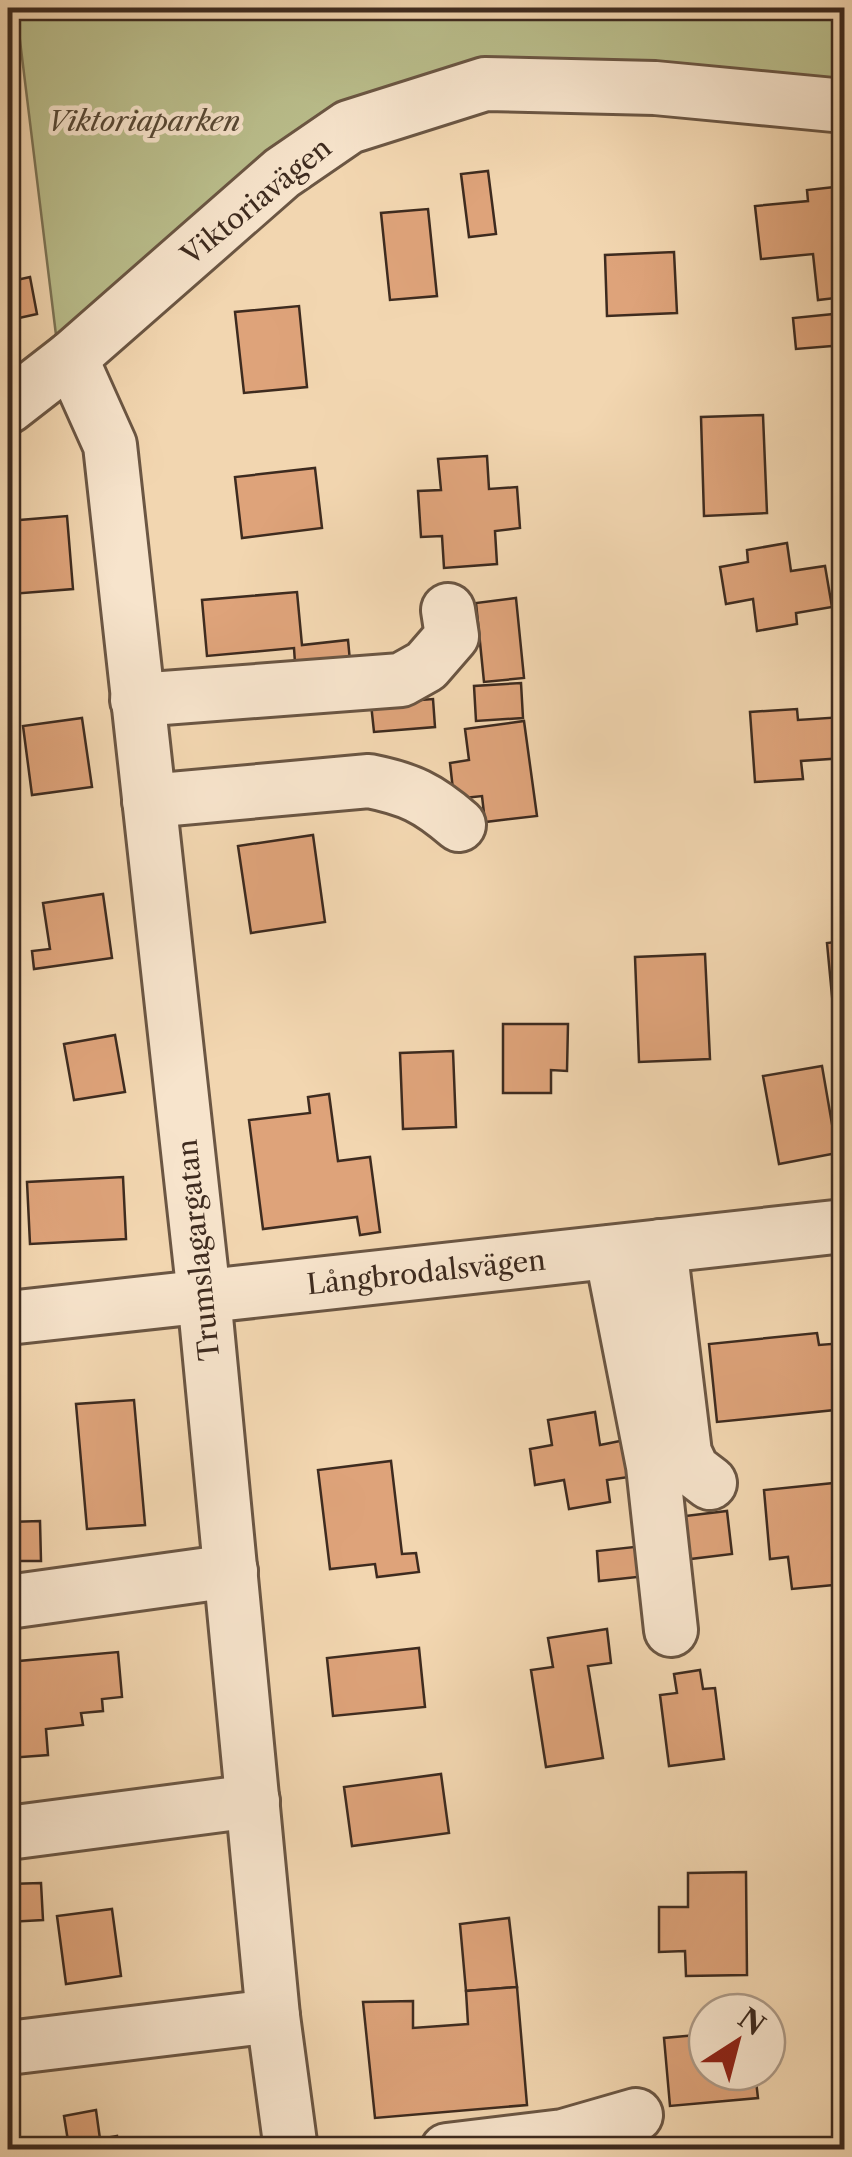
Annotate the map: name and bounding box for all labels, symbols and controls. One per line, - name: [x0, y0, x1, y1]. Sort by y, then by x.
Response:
- park label: Viktoriaparken: [48, 104, 240, 138]
- street label: Viktoriavägen: [173, 130, 338, 272]
- street label: Trumslagargatan: [169, 1138, 227, 1362]
- street label: Långbrodalsvägen: [305, 1243, 547, 1301]
- north arrow: [687, 1992, 787, 2092]
- text: N: [732, 2001, 772, 2043]

